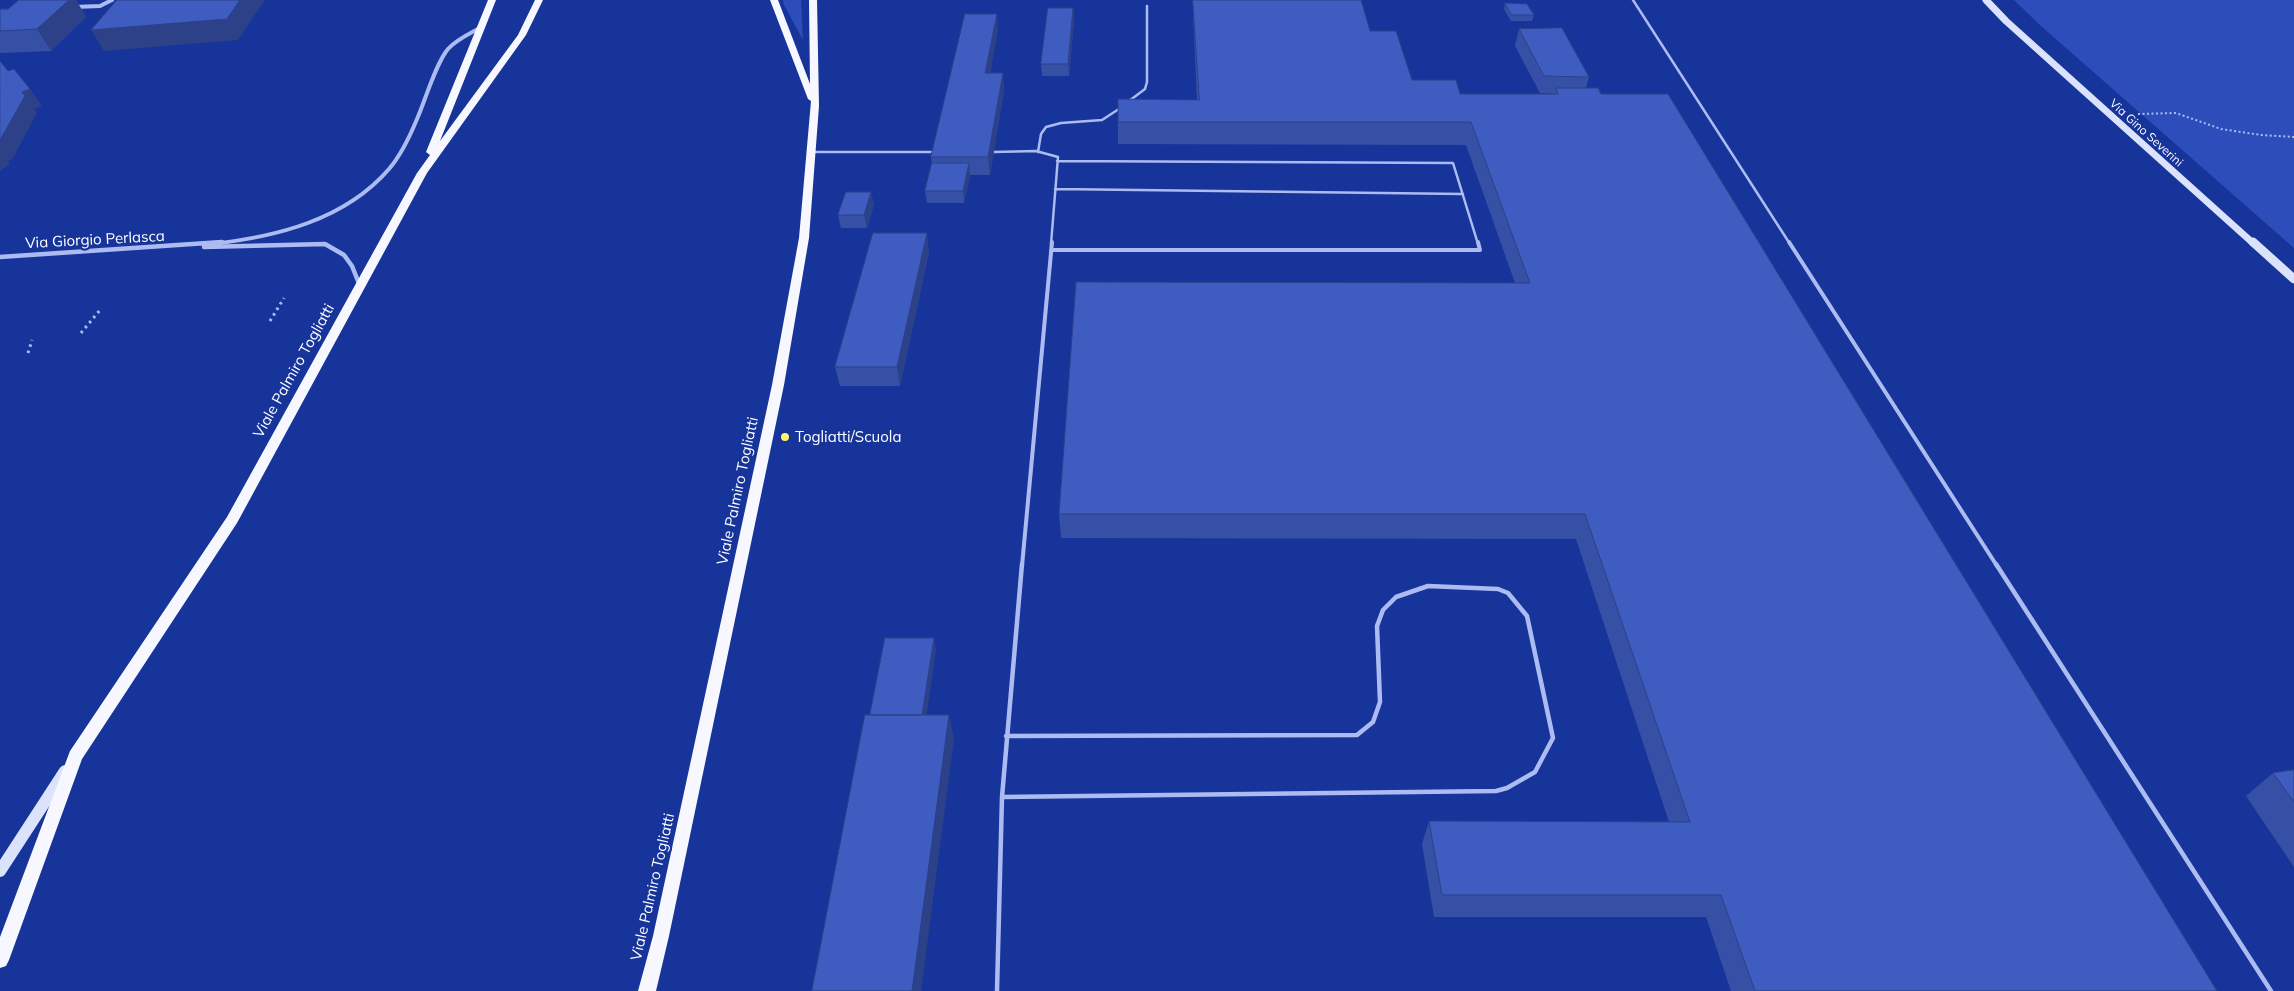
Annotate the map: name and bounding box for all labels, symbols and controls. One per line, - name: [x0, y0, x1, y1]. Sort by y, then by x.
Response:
- street label: Via Gino Severini: [2106, 96, 2186, 170]
- street label: Via Giorgio Perlasca: [25, 227, 165, 253]
- street label: Viale Palmiro Togliatti: [250, 301, 338, 441]
- street label: Viale Palmiro Togliatti: [714, 415, 762, 567]
- place label: Togliatti/Scuola: [795, 428, 901, 446]
- marker: Togliatti/Scuola: [779, 431, 791, 443]
- street label: Viale Palmiro Togliatti: [627, 812, 679, 962]

